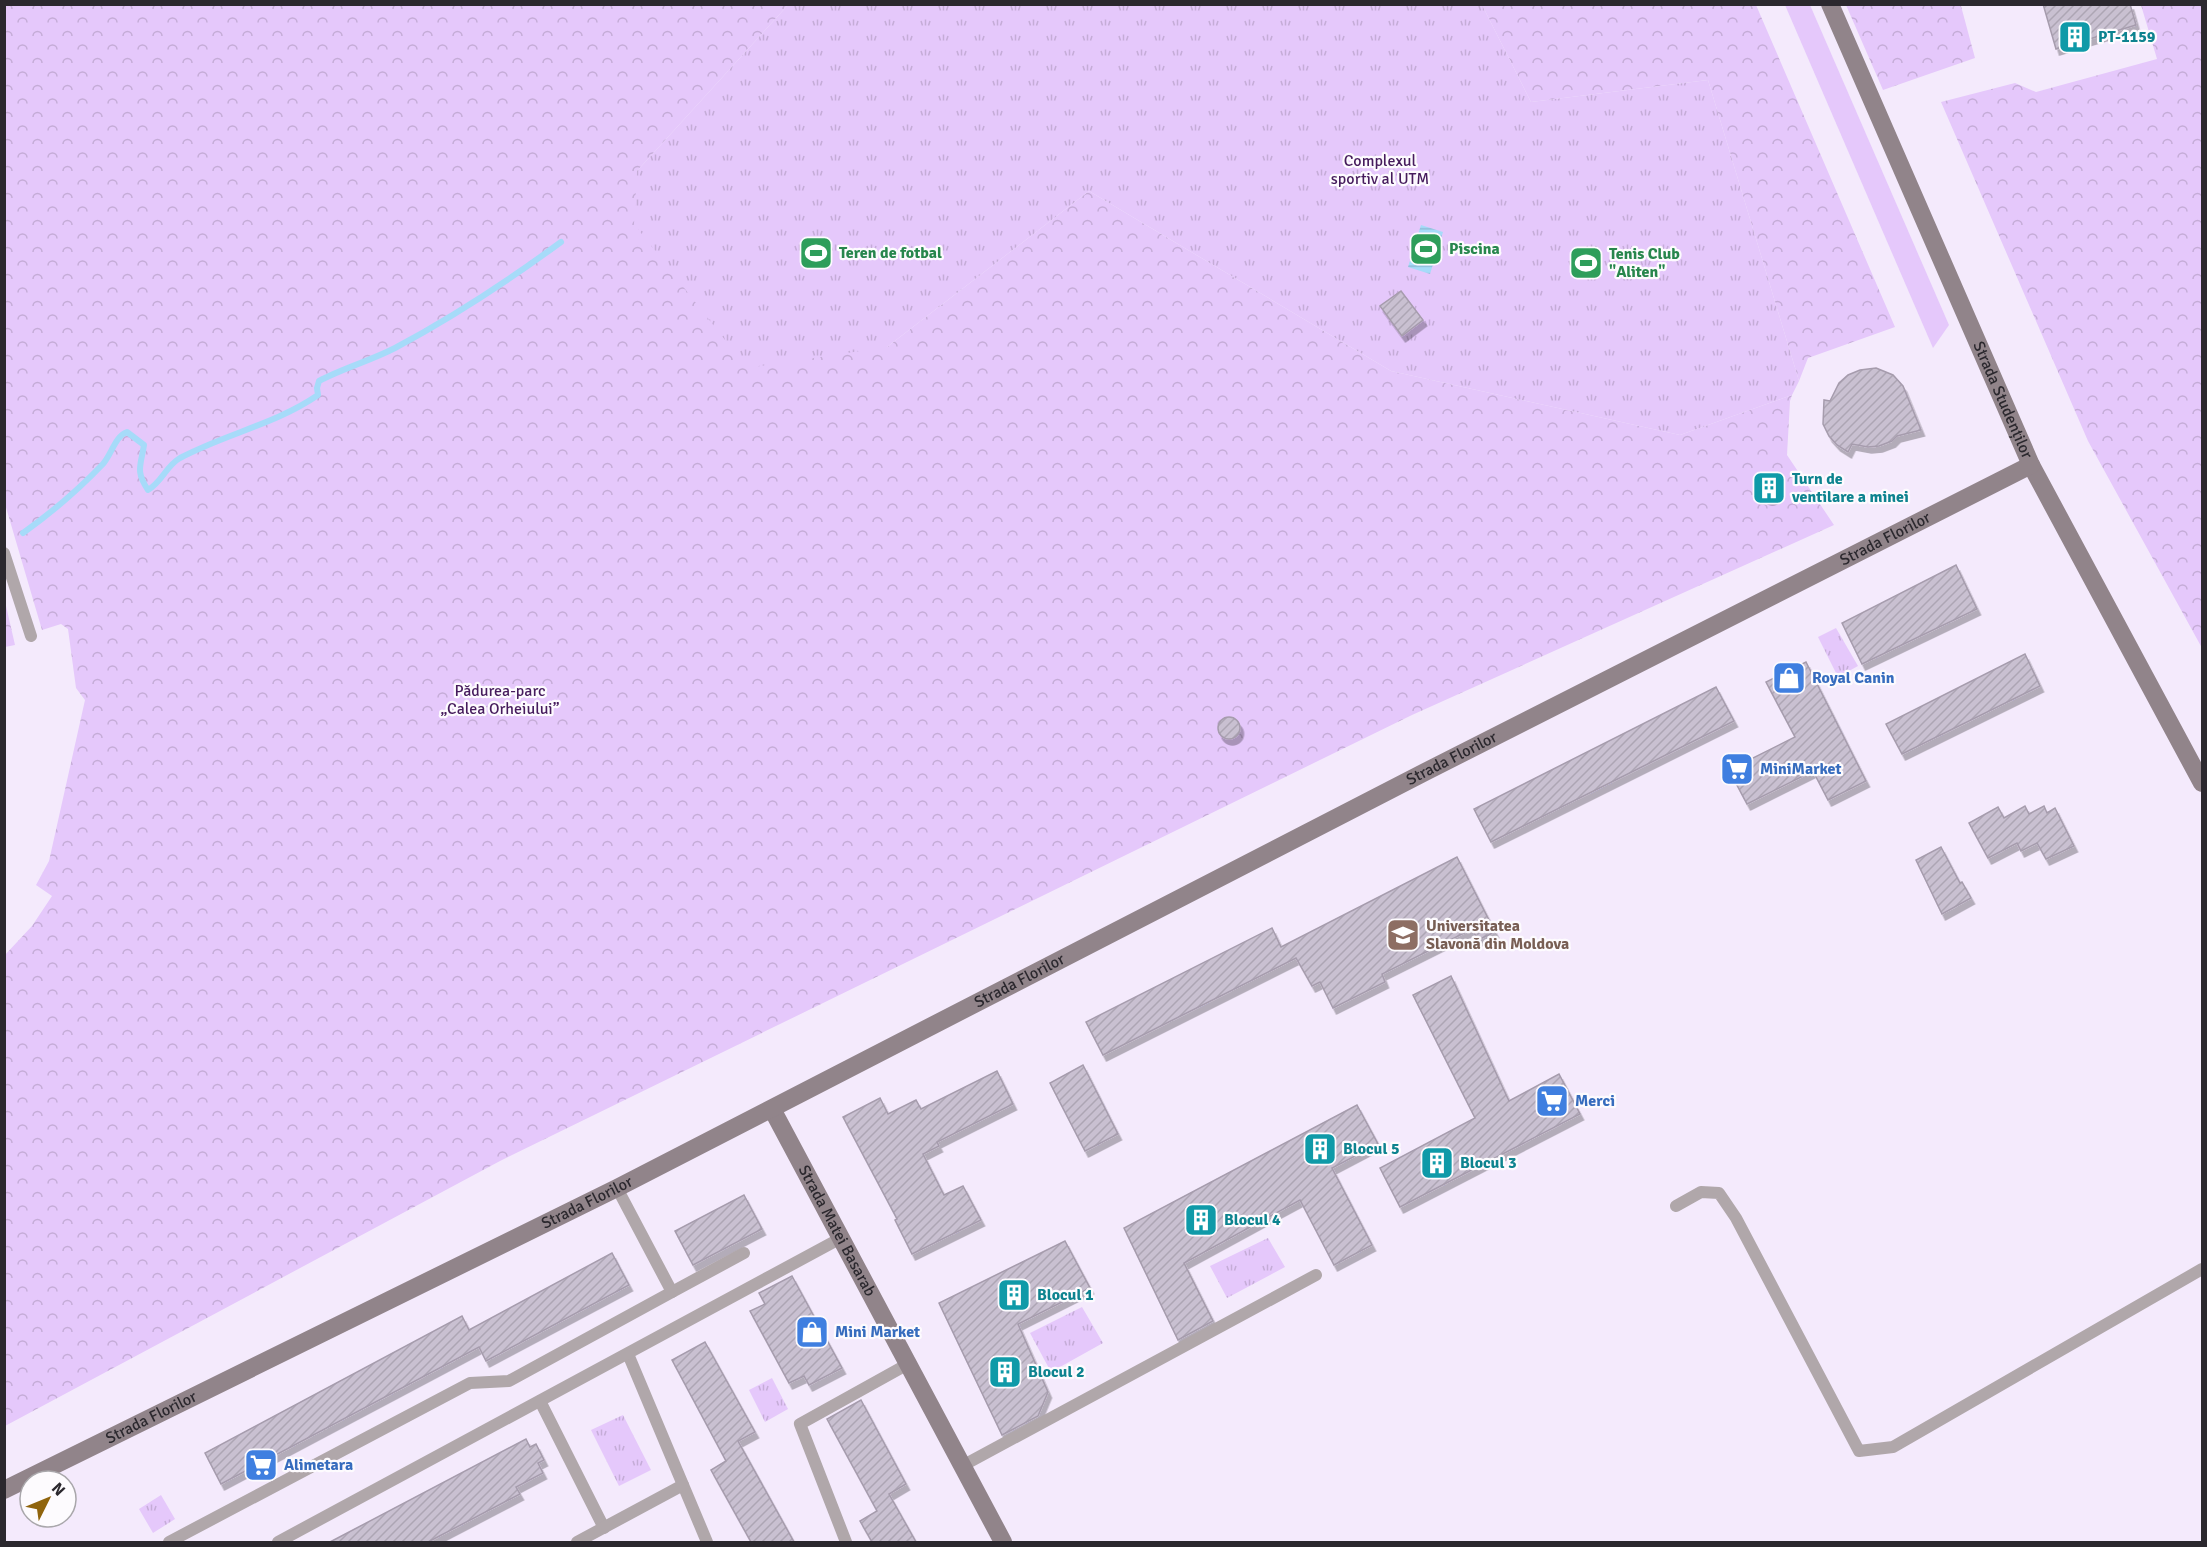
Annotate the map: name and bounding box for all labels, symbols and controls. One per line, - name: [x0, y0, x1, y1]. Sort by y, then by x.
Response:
- building icon: PT-1159: [2057, 19, 2093, 55]
- place label: PT-1159: [2098, 27, 2156, 47]
- park label: Complexul sportiv al UTM: [1331, 151, 1429, 189]
- sports icon: Piscina: [1408, 231, 1444, 267]
- sports icon: Teren de fotbal: [798, 235, 834, 271]
- place label: Piscina: [1449, 239, 1500, 259]
- place label: Teren de fotbal: [839, 243, 942, 263]
- place label: Tenis Club "Aliten": [1609, 244, 1680, 282]
- sports icon: Tenis Club "Aliten": [1568, 245, 1604, 281]
- street label: Strada Studenților: [1968, 338, 2037, 462]
- place label: Turn de ventilare a minei: [1791, 469, 1909, 507]
- building icon: Turn de ventilare a minei: [1751, 470, 1787, 506]
- street label: Strada Florilor: [1836, 508, 1934, 570]
- shop icon: Royal Canin: [1771, 660, 1807, 696]
- place label: Royal Canin: [1812, 668, 1895, 688]
- park label: Pădurea-parc „Calea Orheiului”: [441, 681, 560, 719]
- street label: Strada Florilor: [1403, 727, 1500, 790]
- supermarket icon: MiniMarket: [1719, 751, 1755, 787]
- place label: MiniMarket: [1760, 759, 1842, 779]
- place label: Universitatea Slavonă din Moldova: [1426, 916, 1569, 954]
- school or university icon: Universitatea Slavonă din Moldova: [1385, 917, 1421, 953]
- street label: Strada Florilor: [971, 949, 1068, 1012]
- supermarket icon: Merci: [1534, 1083, 1570, 1119]
- place label: Merci: [1575, 1091, 1615, 1111]
- building icon: Blocul 5: [1302, 1131, 1338, 1167]
- place label: Blocul 5: [1343, 1139, 1400, 1159]
- building icon: Blocul 3: [1419, 1145, 1455, 1181]
- place label: Blocul 3: [1460, 1153, 1517, 1173]
- street label: Strada Matei Basarab: [794, 1162, 880, 1300]
- street label: Strada Florilor: [538, 1172, 636, 1234]
- building icon: Blocul 4: [1183, 1202, 1219, 1238]
- place label: Blocul 4: [1224, 1210, 1281, 1230]
- building icon: Blocul 1: [996, 1277, 1032, 1313]
- place label: Blocul 1: [1037, 1285, 1094, 1305]
- shop icon: Mini Market: [794, 1314, 830, 1350]
- place label: Mini Market: [835, 1322, 920, 1342]
- building icon: Blocul 2: [987, 1354, 1023, 1390]
- place label: Blocul 2: [1028, 1362, 1085, 1382]
- street label: Strada Florilor: [102, 1387, 200, 1448]
- supermarket icon: Alimetara: [243, 1447, 279, 1483]
- place label: Alimetara: [284, 1455, 353, 1475]
- north arrow: [18, 1469, 78, 1529]
- text: N: [47, 1479, 69, 1500]

